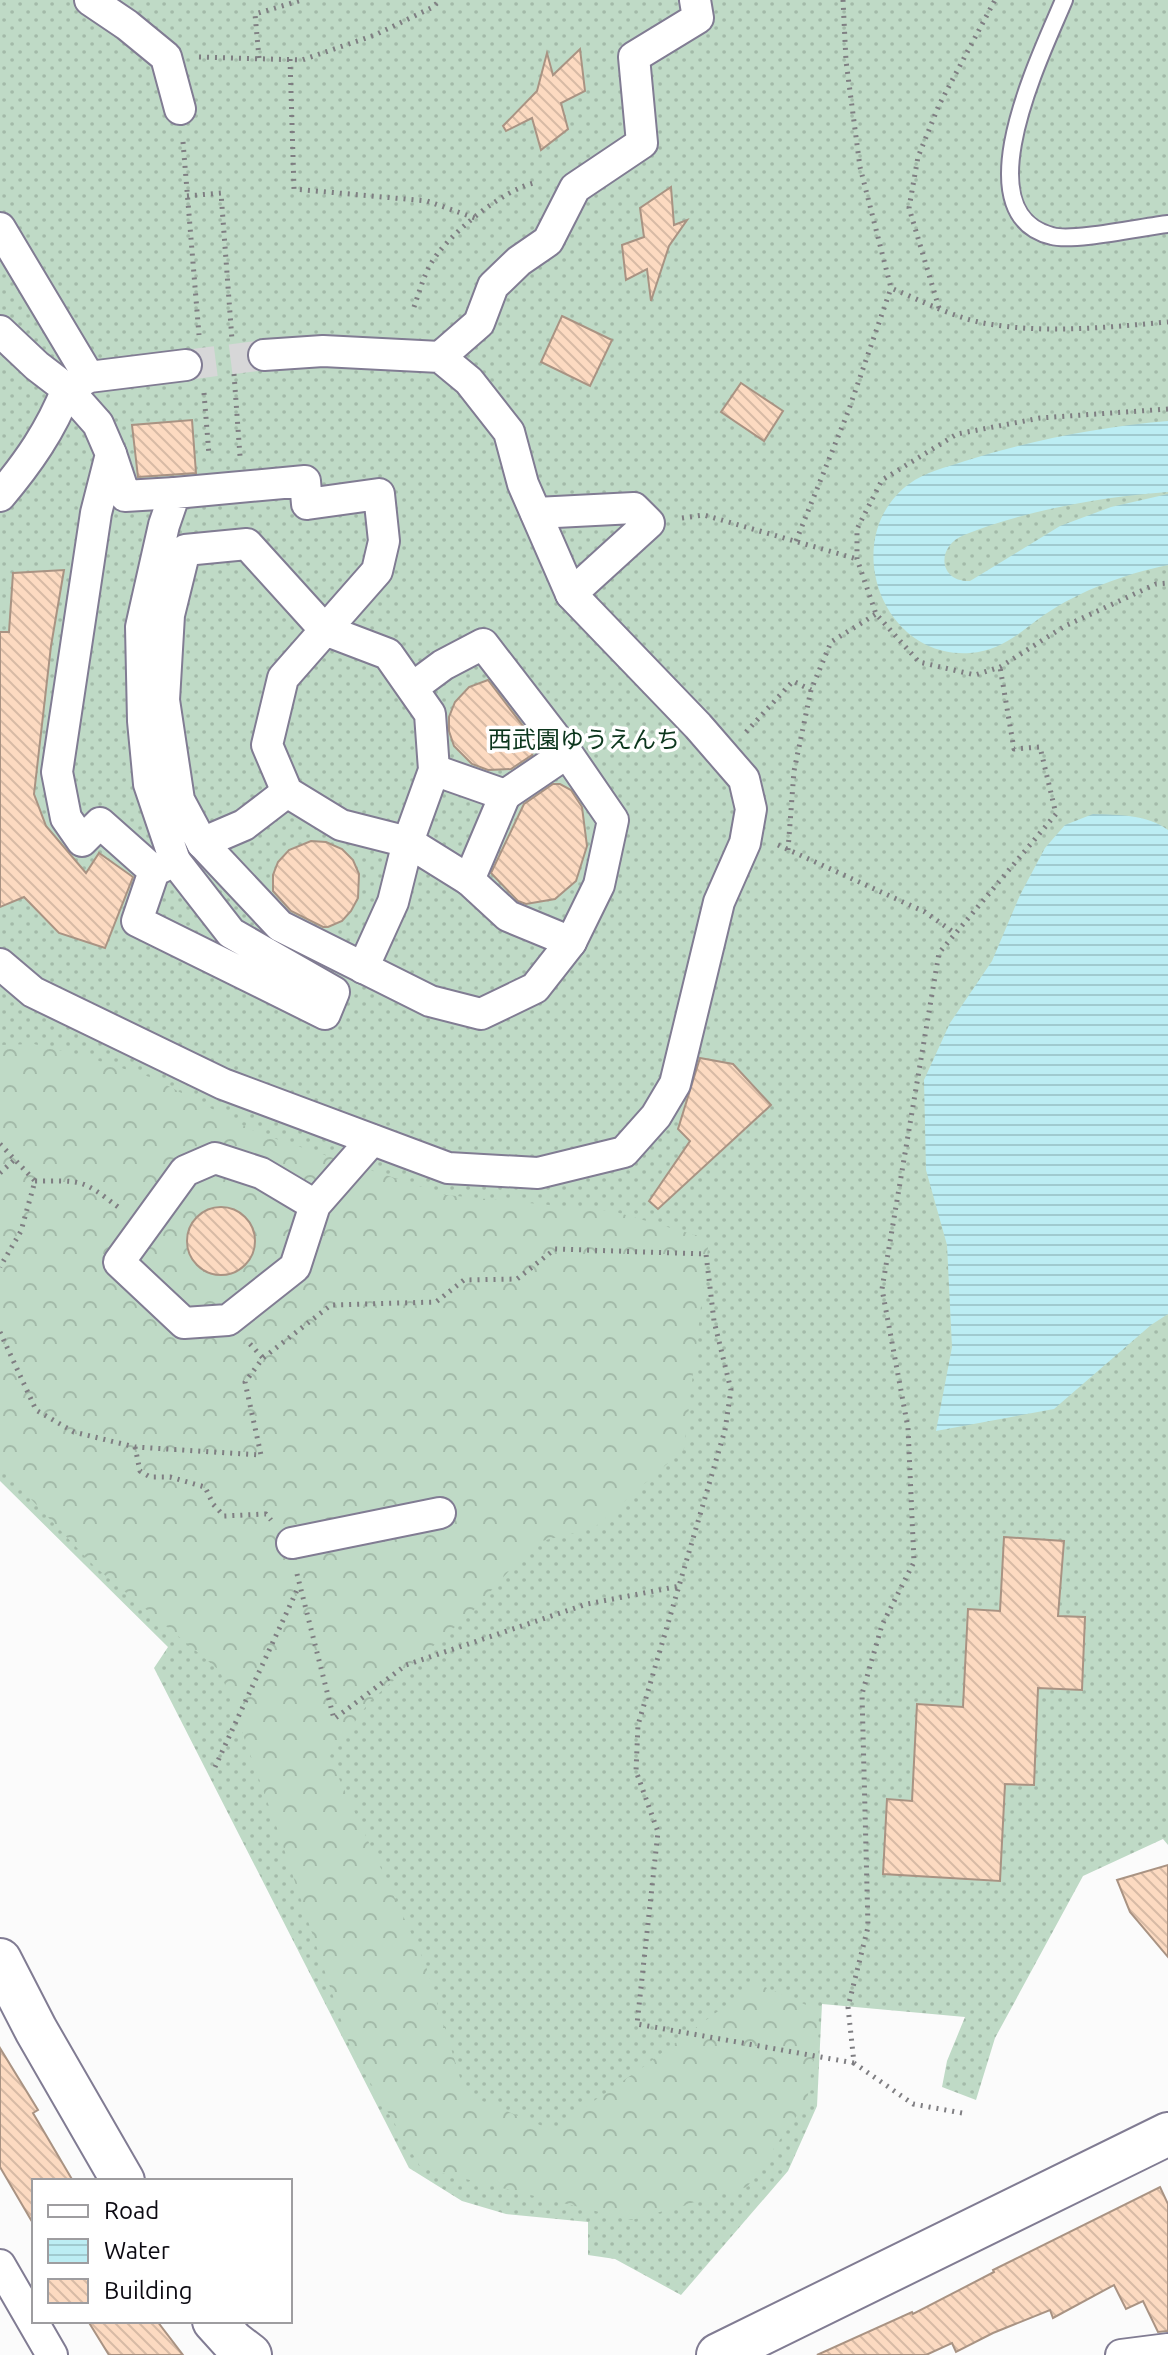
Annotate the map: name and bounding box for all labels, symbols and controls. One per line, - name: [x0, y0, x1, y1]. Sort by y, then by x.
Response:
- park label: 西武園ゆうえんち: [488, 726, 680, 753]
- legend: [32, 2179, 292, 2323]
- text: Road: [104, 2197, 159, 2224]
- text: Water: [104, 2237, 170, 2264]
- text: Building: [104, 2277, 192, 2304]

